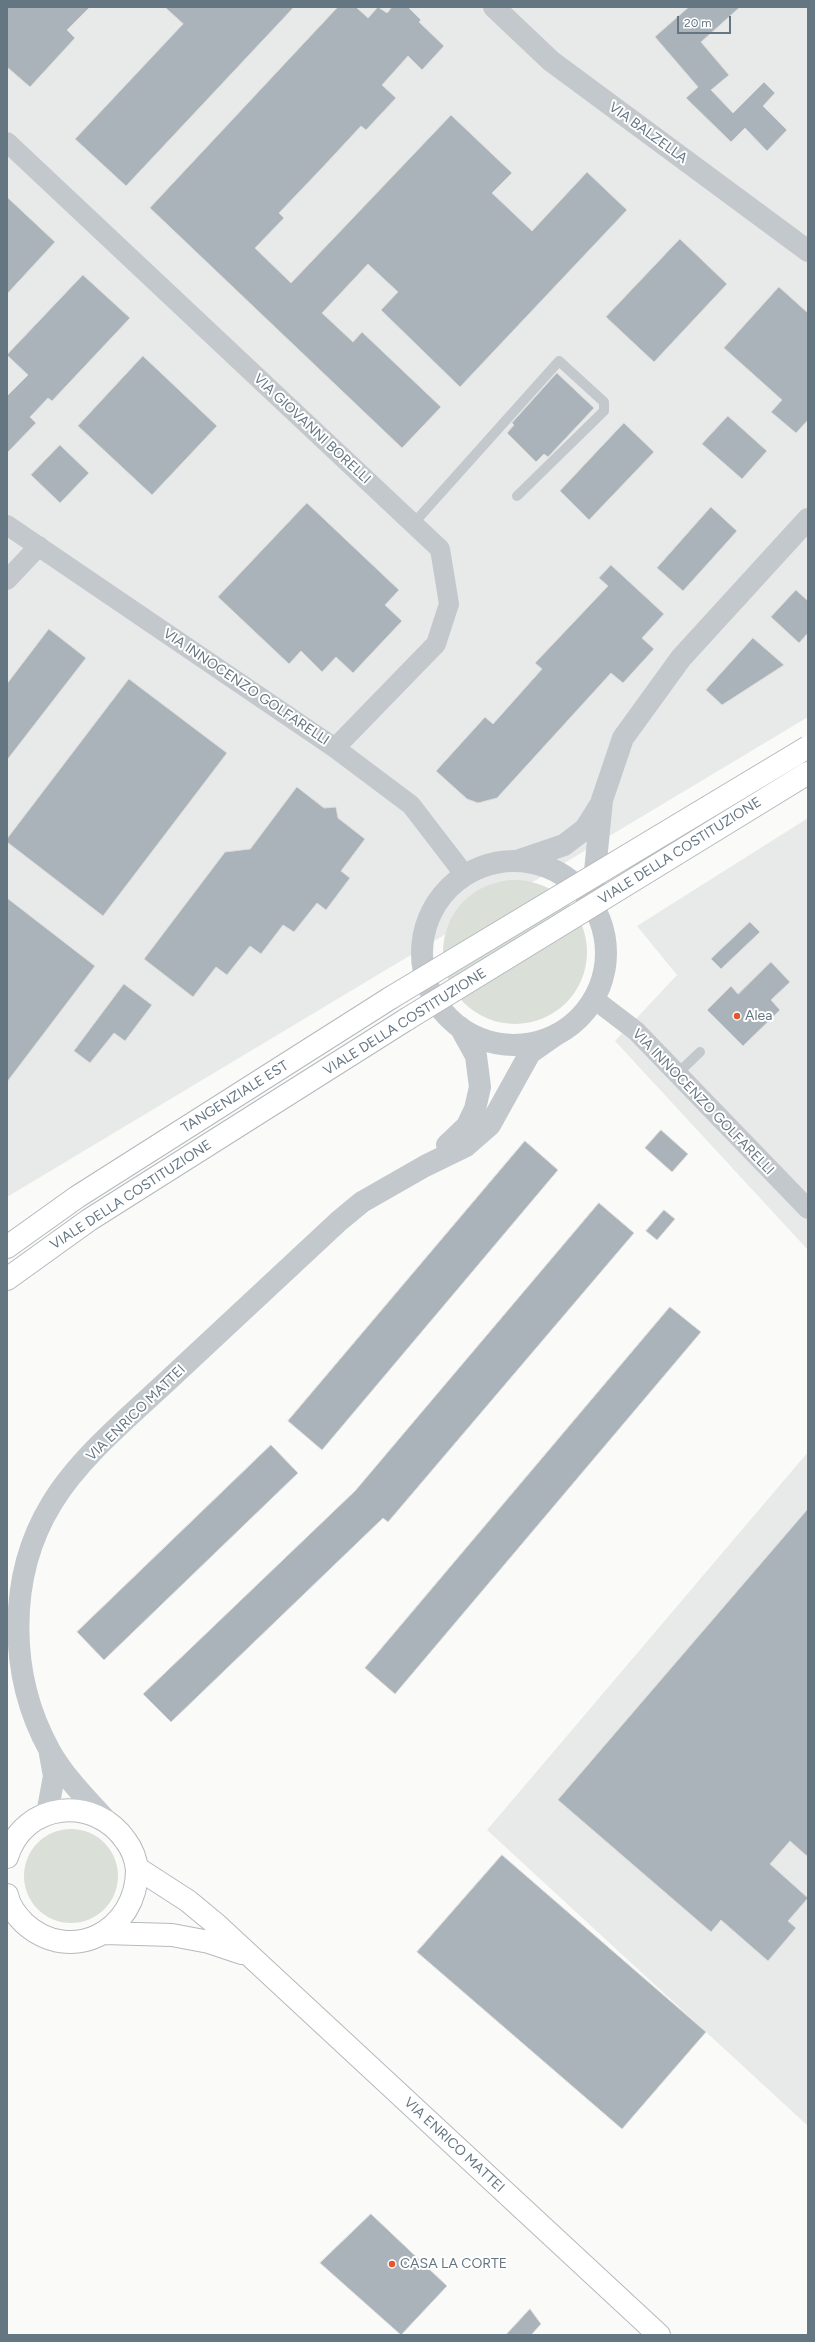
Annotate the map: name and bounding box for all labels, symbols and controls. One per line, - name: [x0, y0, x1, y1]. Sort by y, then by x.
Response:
- scale bar: [679, 8, 733, 34]
- text: 20 m: [684, 16, 712, 30]
- street label: VIA BALZELLA: [605, 99, 691, 167]
- street label: VIA GIOVANNI BORELLI: [250, 370, 374, 488]
- street label: VIA INNOCENZO GOLFARELLI: [160, 625, 332, 749]
- street label: VIALE DELLA COSTITUZIONE: [595, 794, 765, 908]
- street label: VIALE DELLA COSTITUZIONE: [320, 965, 490, 1079]
- place label: Alea: [745, 1008, 772, 1024]
- marker: Alea: [732, 1011, 742, 1021]
- street label: VIA INNOCENZO GOLFARELLI: [629, 1025, 777, 1179]
- street label: TANGENZIALE EST: [179, 1057, 291, 1137]
- street label: VIALE DELLA COSTITUZIONE: [47, 1137, 215, 1253]
- street label: VIA ENRICO MATTEI: [83, 1361, 189, 1465]
- street label: VIA ENRICO MATTEI: [400, 2094, 508, 2196]
- place label: CASA LA CORTE: [400, 2256, 507, 2272]
- marker: CASA LA CORTE: [387, 2259, 397, 2269]

